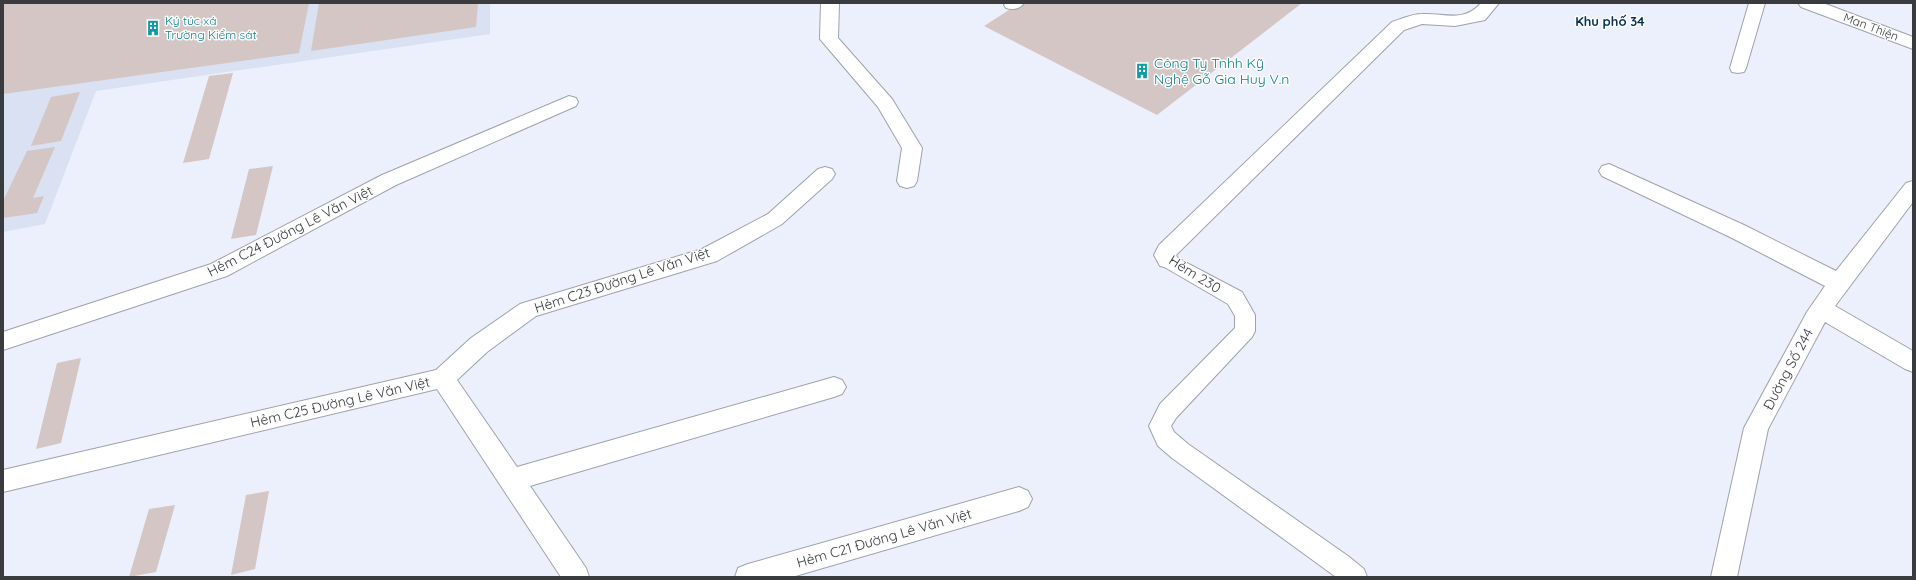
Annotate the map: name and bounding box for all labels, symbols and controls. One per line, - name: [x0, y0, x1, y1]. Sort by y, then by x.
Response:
- street label: Man Thiện: [1842, 9, 1901, 44]
- place label: Ký túc xá Trường Kiểm sát: [165, 13, 257, 42]
- district label: Khu phố 34: [1575, 13, 1645, 29]
- building icon: Ký túc xá Trường Kiểm sát: [144, 19, 162, 37]
- place label: Công Ty Tnhh Kỹ Nghệ Gỗ Gia Huy V.n: [1154, 54, 1289, 88]
- building icon: Công Ty Tnhh Kỹ Nghệ Gỗ Gia Huy V.n: [1133, 62, 1151, 80]
- street label: Hẻm C24 Đường Lê Văn Việt: [204, 181, 376, 281]
- street label: Hẻm C23 Đường Lê Văn Việt: [532, 243, 712, 317]
- street label: Hẻm 230: [1166, 251, 1224, 297]
- street label: Đường Số 244: [1759, 325, 1817, 413]
- street label: Hẻm C25 Đường Lê Văn Việt: [248, 373, 432, 431]
- street label: Hẻm C21 Đường Lê Văn Việt: [794, 504, 974, 572]

